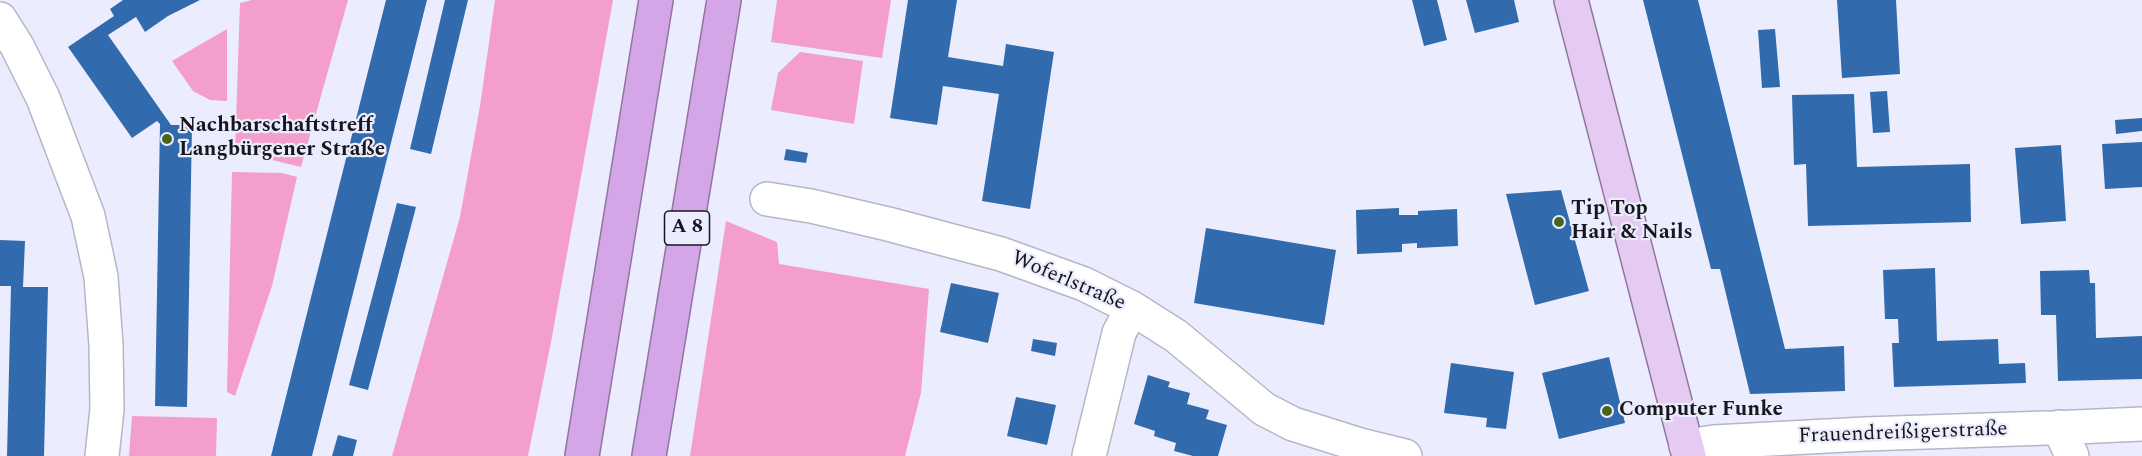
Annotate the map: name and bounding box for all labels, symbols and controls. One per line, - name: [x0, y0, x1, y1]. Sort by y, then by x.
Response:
- place label: Nachbarschaftstreff Langbürgener Straße: [179, 114, 385, 164]
- marker: Nachbarschaftstreff Langbürgener Straße: [160, 132, 174, 146]
- place label: Tip Top Hair & Nails: [1571, 197, 1693, 247]
- road number: A 8: [664, 211, 710, 245]
- marker: Tip Top Hair & Nails: [1552, 215, 1566, 229]
- street label: Woferlstraße: [1007, 247, 1129, 317]
- place label: Computer Funke: [1619, 398, 1783, 424]
- marker: Computer Funke: [1600, 404, 1614, 418]
- street label: Frauendreißigerstraße: [1798, 418, 2008, 450]

